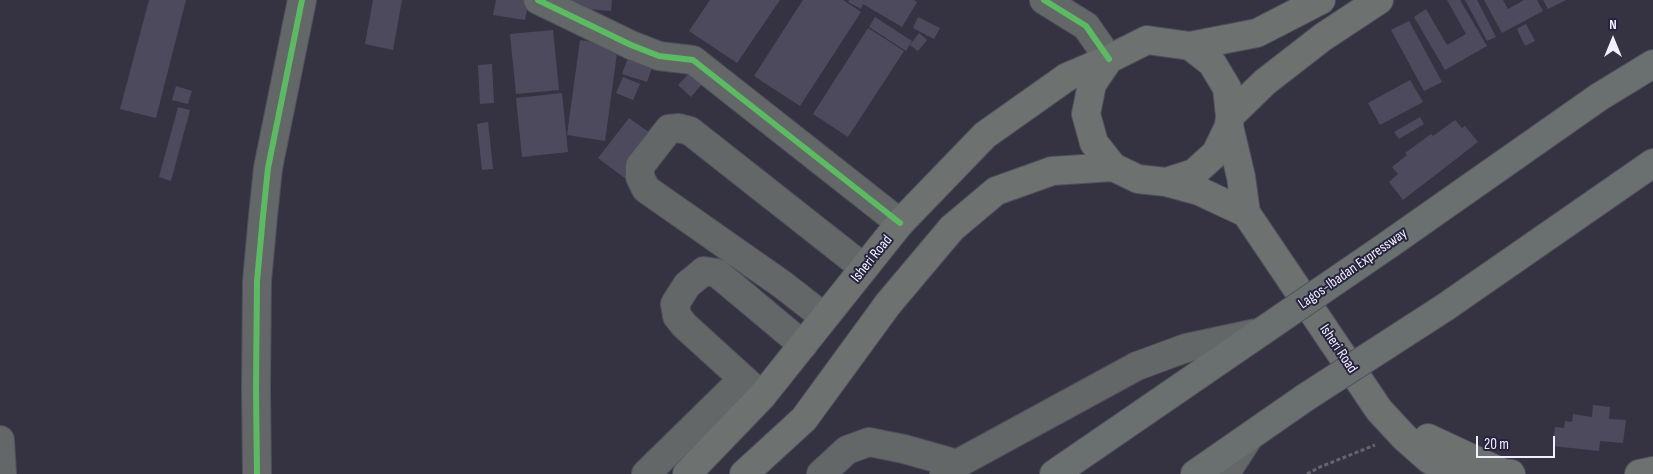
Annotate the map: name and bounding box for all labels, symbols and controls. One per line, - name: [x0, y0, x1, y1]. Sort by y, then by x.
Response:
- north arrow: [1588, 15, 1638, 65]
- text: N: [1609, 16, 1617, 33]
- street label: Lagos-Ibadan Expressway: [1295, 225, 1411, 313]
- street label: Isheri Road: [848, 232, 896, 286]
- street label: Isheri Road: [1315, 321, 1361, 377]
- scale bar: [1478, 426, 1557, 458]
- text: 20 m: [1484, 435, 1509, 454]

